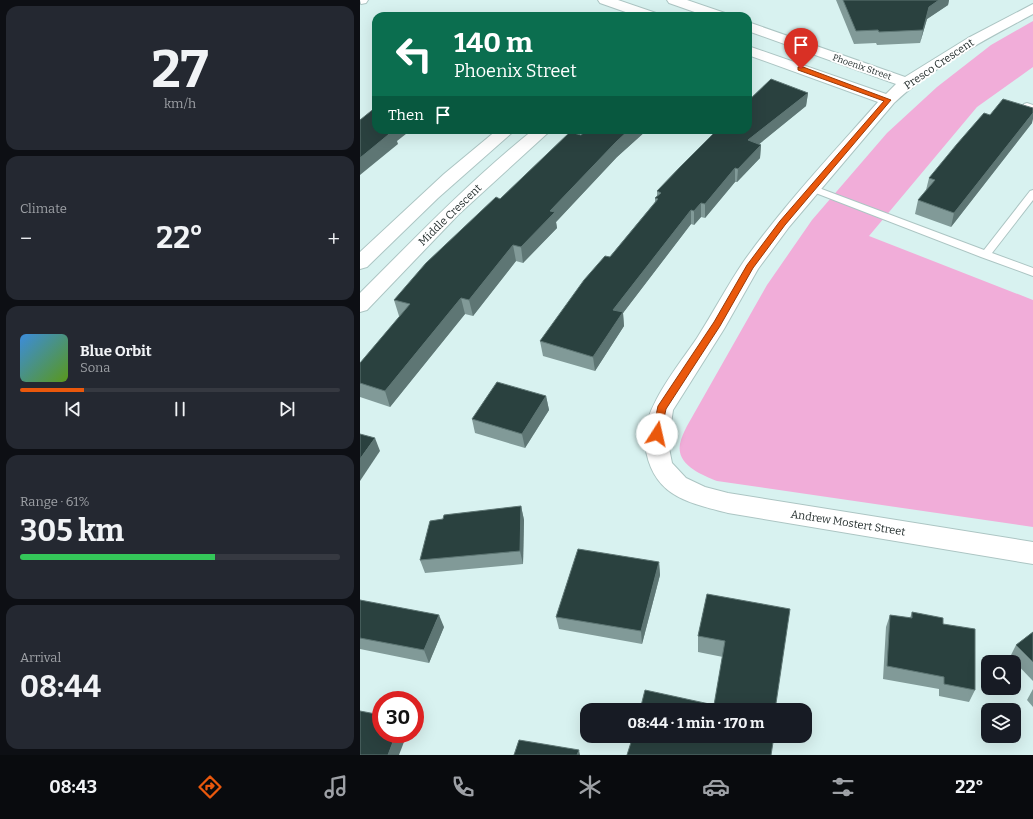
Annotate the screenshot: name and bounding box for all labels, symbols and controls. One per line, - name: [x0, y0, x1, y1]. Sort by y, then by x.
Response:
- text: 140 m: [454, 26, 533, 59]
- icon: left: [388, 28, 440, 80]
- pin: [784, 28, 818, 69]
- icon: arrive: [790, 34, 812, 56]
- street label: Presco Crescent: [902, 36, 976, 92]
- text: 27: [152, 38, 209, 101]
- street label: Phoenix Street: [831, 52, 893, 82]
- text: Phoenix Street: [454, 60, 577, 82]
- text: km/h: [164, 96, 196, 111]
- icon: arrive: [432, 104, 454, 126]
- text: Then: [388, 106, 424, 124]
- street label: Middle Crescent: [416, 182, 484, 248]
- text: Climate: [20, 201, 67, 216]
- text: 22°: [156, 220, 203, 256]
- text: −: [20, 225, 32, 252]
- text: +: [327, 225, 340, 252]
- text: Blue Orbit: [80, 342, 152, 360]
- text: Sona: [80, 360, 110, 375]
- icon: previous: [62, 398, 84, 420]
- icon: pause: [169, 398, 191, 420]
- icon: next: [276, 398, 298, 420]
- position arrow: [636, 413, 678, 455]
- text: Range · 61%: [20, 494, 90, 509]
- street label: Andrew Mostert Street: [790, 508, 906, 538]
- text: 305 km: [20, 513, 124, 549]
- text: Arrival: [20, 650, 61, 665]
- map controls: [981, 655, 1021, 743]
- button: search: [981, 655, 1021, 695]
- text: 08:44: [20, 669, 101, 705]
- speed limit sign: 30: [372, 691, 424, 743]
- button: layers: [981, 703, 1021, 743]
- text: 08:44 · 1 min · 170 m: [628, 714, 764, 732]
- icon: directions: [196, 773, 224, 801]
- icon: music: [322, 773, 350, 801]
- icon: phone: [449, 773, 477, 801]
- icon: climate: [576, 773, 604, 801]
- icon: car: [702, 773, 730, 801]
- icon: filters: [829, 773, 857, 801]
- text: 08:43: [49, 776, 97, 798]
- text: 22°: [955, 776, 984, 798]

